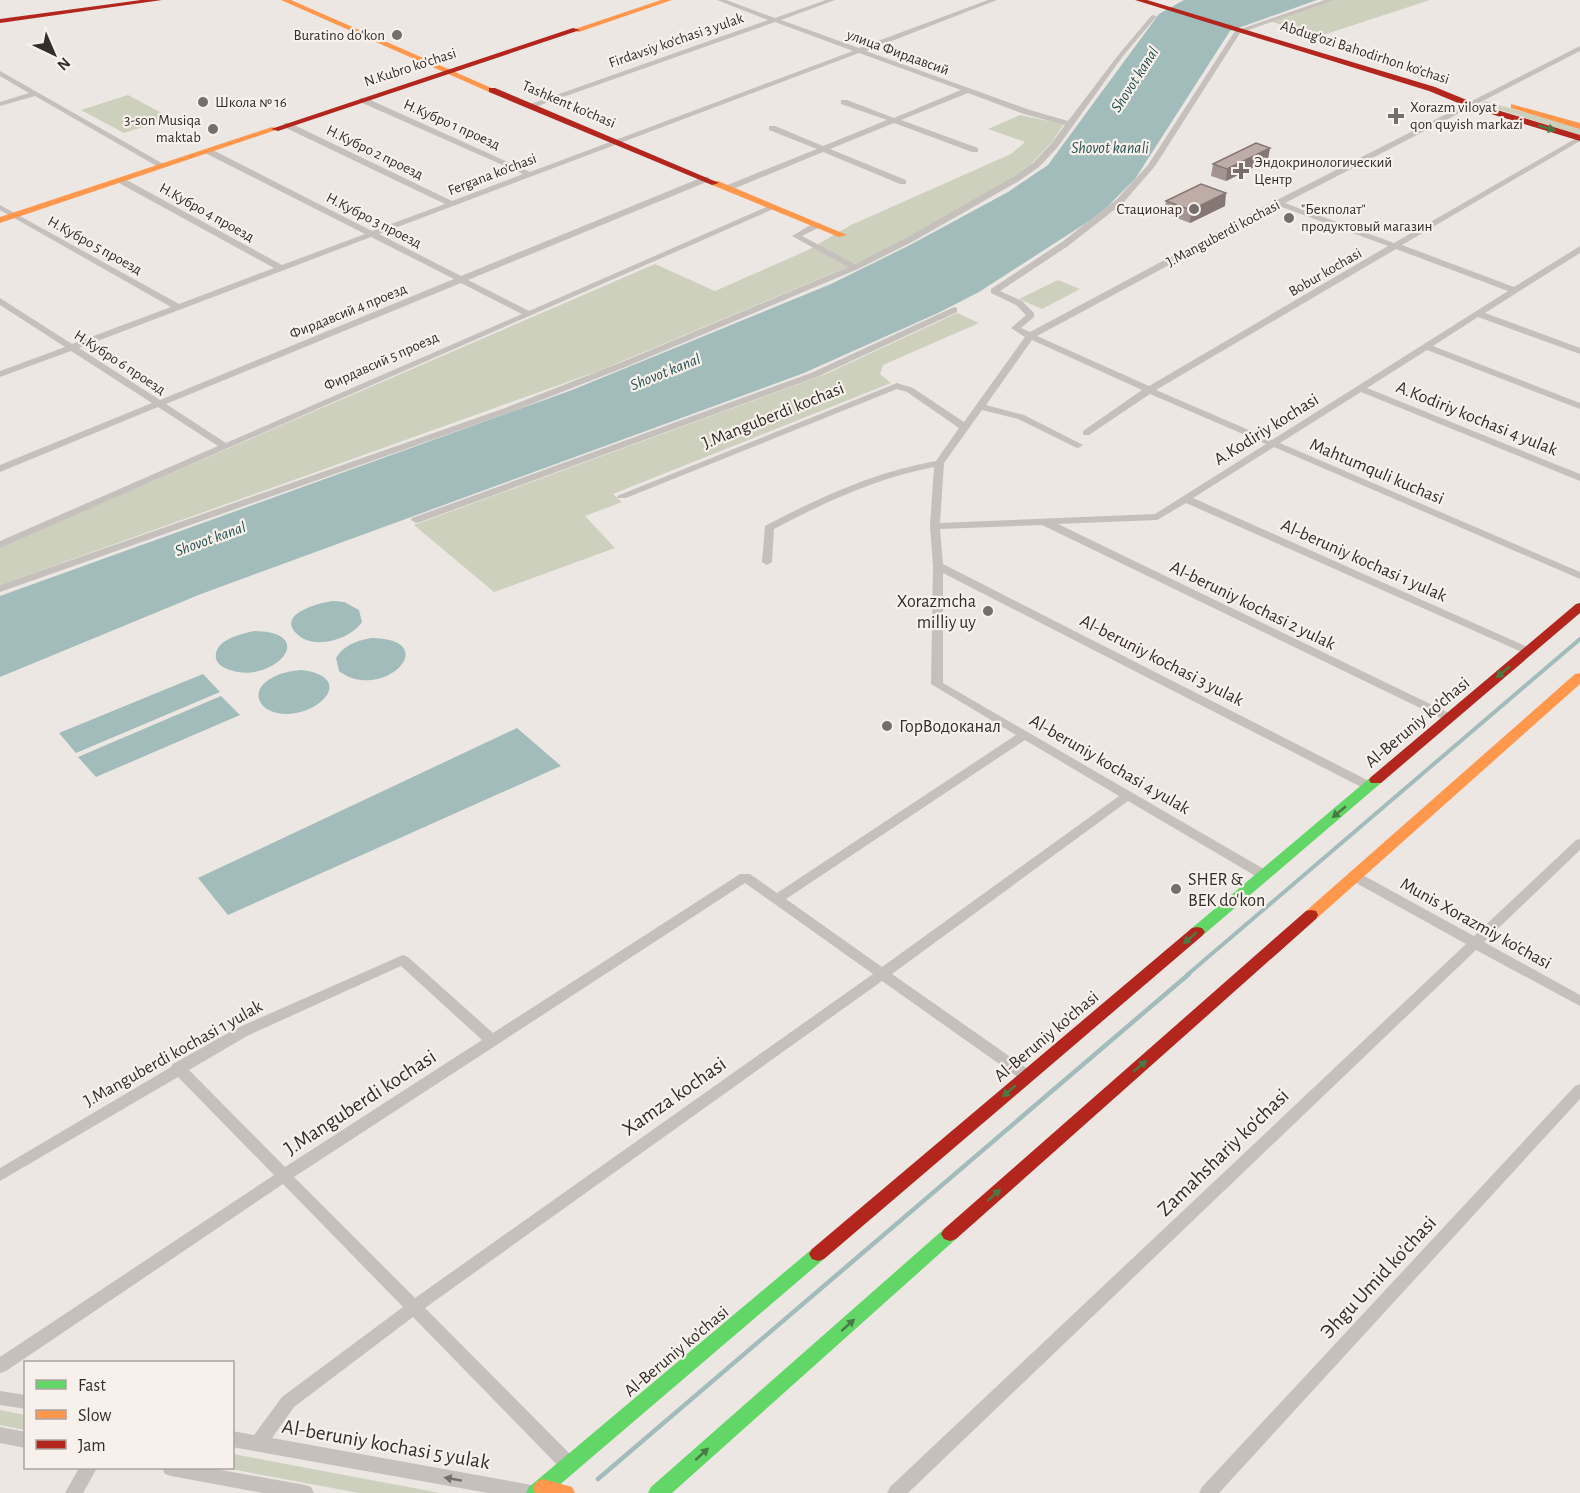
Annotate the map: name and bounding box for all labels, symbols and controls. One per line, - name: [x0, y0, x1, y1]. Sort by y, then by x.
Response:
- street label: Firdavsiy ko'chasi 3 yulak: [607, 10, 746, 71]
- street label: Abdug’ozi Bahodirhon ko’chasi: [1279, 18, 1451, 87]
- north arrow: [24, 24, 84, 84]
- street label: улица Фирдавсий: [844, 27, 951, 78]
- place label: Buratino do'kon: [293, 28, 385, 43]
- marker: Buratino do'kon: [390, 28, 404, 42]
- water label: Shovot kanal: [1108, 44, 1162, 115]
- street label: N.Kubro ko'chasi: [362, 46, 458, 89]
- text: N: [54, 54, 73, 74]
- street label: Tashkent ko'chasi: [520, 78, 618, 131]
- marker: Школа № 16: [196, 95, 210, 109]
- place label: Школа № 16: [215, 95, 287, 110]
- street label: Н.Кубро 1 проезд: [401, 96, 502, 152]
- place label: Xorazm viloyat qon quyish markazi: [1410, 100, 1523, 132]
- marker: Xorazm viloyat qon quyish markazi: [1387, 107, 1405, 125]
- place label: 3-son Musiqa maktab: [124, 113, 201, 145]
- marker: 3-son Musiqa maktab: [206, 122, 220, 136]
- street label: Н.Кубро 2 проезд: [324, 123, 426, 182]
- one-way arrow: [1538, 124, 1556, 133]
- water label: Shovot kanali: [1071, 140, 1149, 156]
- street label: Fergana ko'chasi: [446, 151, 539, 198]
- place label: Эндокринологический Центр: [1254, 155, 1392, 187]
- marker: Эндокринологический Центр: [1232, 162, 1250, 180]
- street label: Н.Кубро 4 проезд: [157, 180, 257, 245]
- street label: Н.Кубро 3 проезд: [324, 190, 424, 251]
- street label: J.Manguberdi kochasi: [1164, 197, 1282, 270]
- place label: Стационар: [1116, 202, 1182, 217]
- marker: Стационар: [1187, 202, 1201, 216]
- place label: "Бекполат" продуктовый магазин: [1301, 202, 1433, 234]
- marker: "Бекполат" продуктовый магазин: [1282, 211, 1296, 225]
- street label: Н.Кубро 5 проезд: [45, 213, 144, 277]
- street label: Bobur kochasi: [1286, 246, 1364, 299]
- street label: Фирдавсий 4 проезд: [288, 281, 409, 342]
- street label: Н.Кубро 6 проезд: [71, 327, 168, 398]
- street label: Фирдавсий 5 проезд: [322, 329, 441, 394]
- water label: Shovot kanal: [628, 351, 703, 393]
- street label: A.Kodiriy kochasi 4 yulak: [1393, 378, 1561, 460]
- street label: J.Manguberdi kochasi: [700, 379, 847, 453]
- street label: A.Kodiriy kochasi: [1211, 391, 1322, 469]
- street label: Mahtumquli kuchasi: [1307, 436, 1446, 508]
- street label: Al-beruniy kochasi 1 yulak: [1278, 516, 1450, 606]
- water label: Shovot kanal: [173, 519, 248, 559]
- street label: Al-beruniy kochasi 2 yulak: [1167, 558, 1339, 654]
- place label: Xorazmcha milliy uy: [897, 593, 976, 632]
- marker: Xorazmcha milliy uy: [981, 604, 995, 618]
- street label: Al-beruniy kochasi 3 yulak: [1077, 612, 1247, 710]
- one-way arrow: [1496, 665, 1511, 678]
- street label: Al-Beruniy ko’chasi: [1362, 674, 1473, 772]
- street label: Al-beruniy kochasi 4 yulak: [1026, 712, 1193, 819]
- place label: ГорВодоканал: [899, 718, 1001, 736]
- marker: ГорВодоканал: [880, 719, 894, 733]
- one-way arrow: [1332, 805, 1347, 818]
- place label: SHER & BEK do'kon: [1188, 871, 1265, 910]
- street label: Munis Xorazmiy ko'chasi: [1397, 875, 1554, 973]
- marker: SHER & BEK do'kon: [1169, 882, 1183, 896]
- one-way arrow: [1183, 931, 1198, 944]
- street label: Al-Beruniy ko’chasi: [991, 988, 1102, 1086]
- street label: J.Manguberdi kochasi 1 yulak: [81, 997, 266, 1110]
- street label: J.Manguberdi kochasi: [281, 1046, 440, 1159]
- street label: Xamza kochasi: [619, 1053, 730, 1140]
- one-way arrow: [1132, 1060, 1147, 1073]
- one-way arrow: [1001, 1085, 1017, 1098]
- street label: Zamahshariy ko'chasi: [1154, 1085, 1293, 1220]
- one-way arrow: [986, 1189, 1001, 1202]
- street label: Эhgu Umid ko’chasi: [1316, 1212, 1440, 1343]
- street label: Al-Beruniy ko’chasi: [621, 1303, 732, 1401]
- one-way arrow: [840, 1319, 855, 1332]
- legend: [24, 1361, 234, 1469]
- text: Fast: [78, 1377, 106, 1395]
- text: Slow: [78, 1407, 111, 1425]
- street label: Al-beruniy kochasi 5 yulak: [280, 1416, 492, 1473]
- text: Jam: [78, 1437, 106, 1455]
- one-way arrow: [694, 1448, 709, 1461]
- one-way arrow: [444, 1474, 463, 1483]

